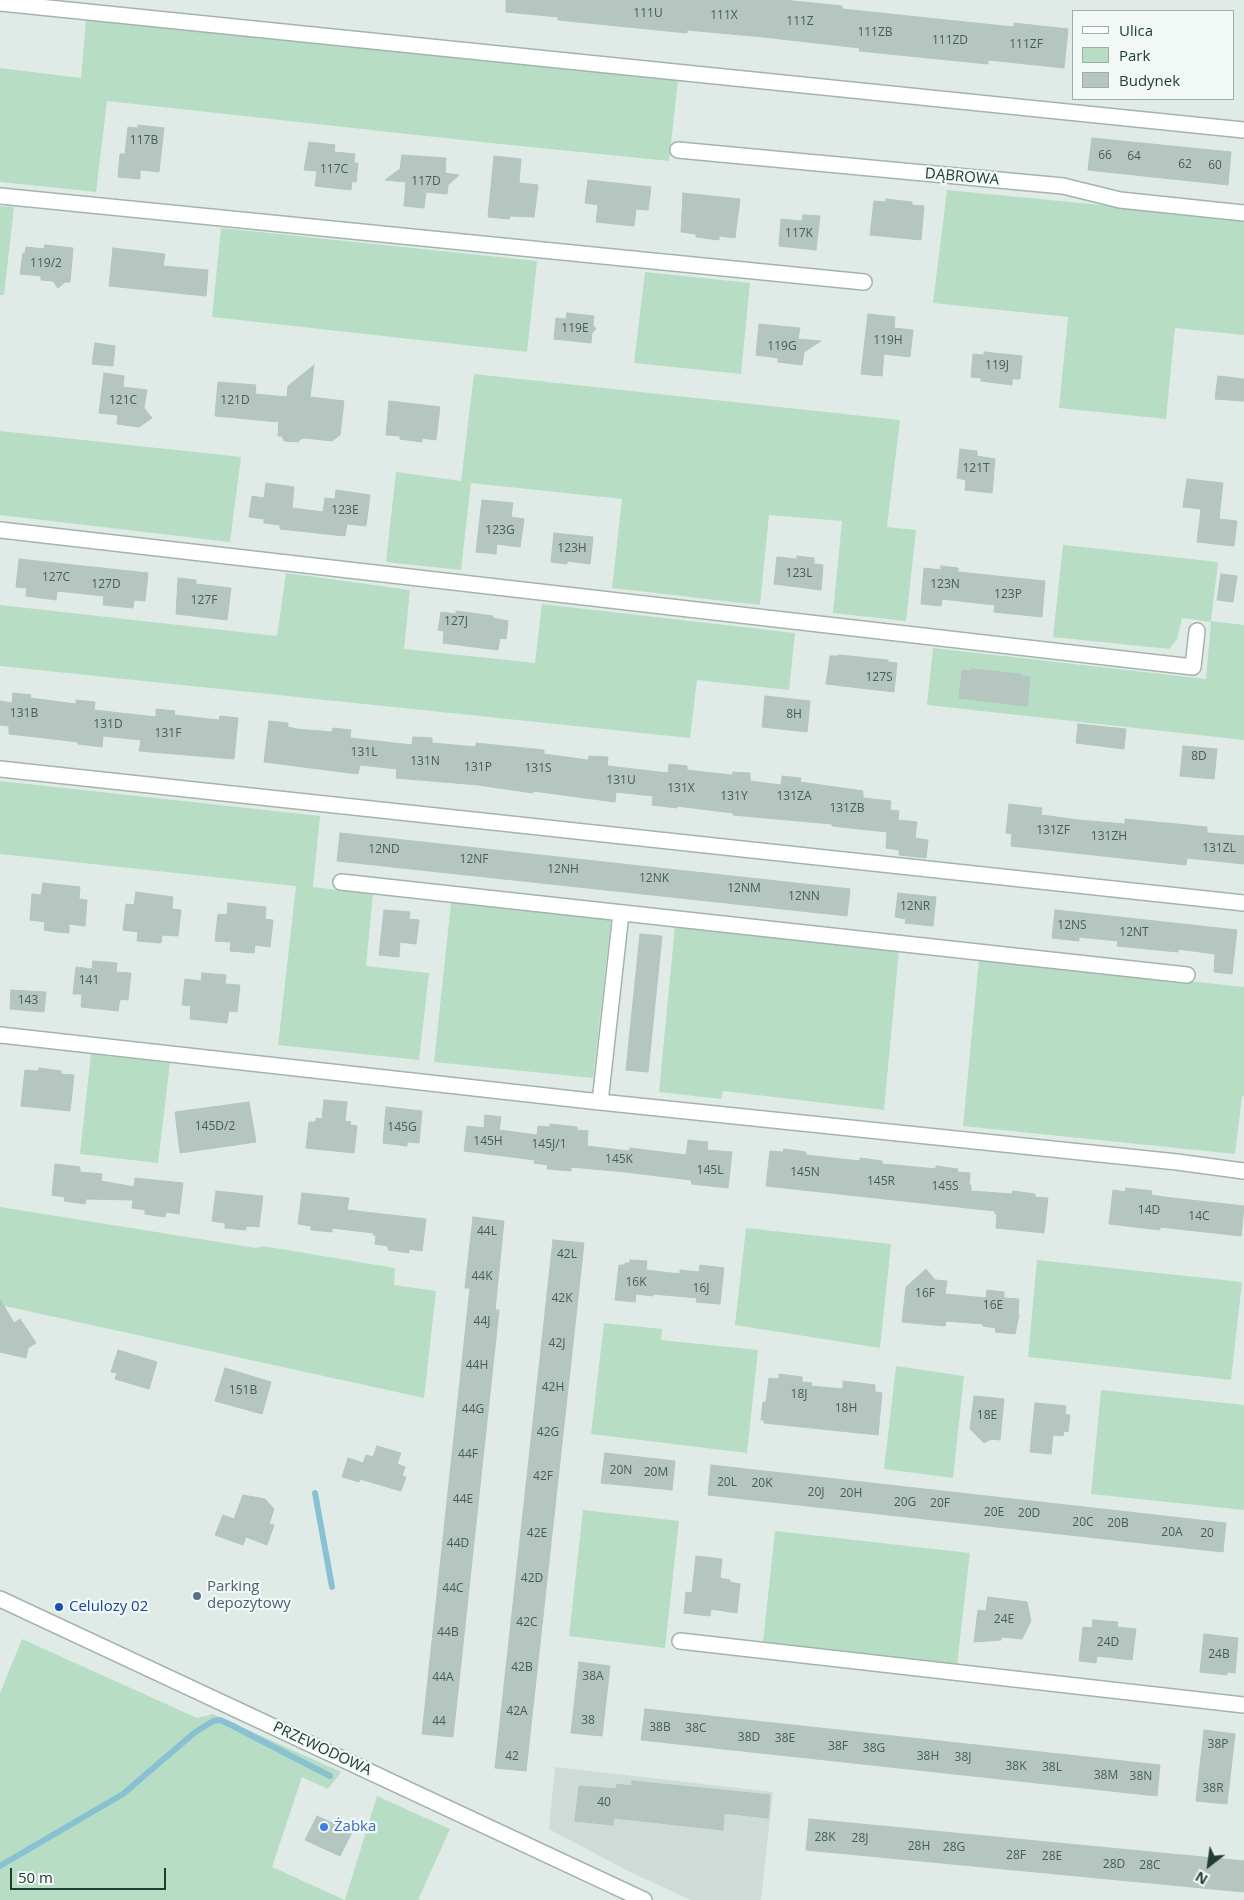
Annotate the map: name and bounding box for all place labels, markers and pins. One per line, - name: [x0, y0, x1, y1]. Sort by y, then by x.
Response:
- place label: Parking depozytowy: [207, 1578, 291, 1613]
- marker: Parking depozytowy: [191, 1590, 203, 1602]
- place label: Celulozy 02: [69, 1598, 148, 1616]
- marker: Celulozy 02: [53, 1601, 65, 1613]
- place label: Żabka: [334, 1818, 376, 1836]
- marker: Żabka: [318, 1821, 330, 1833]

